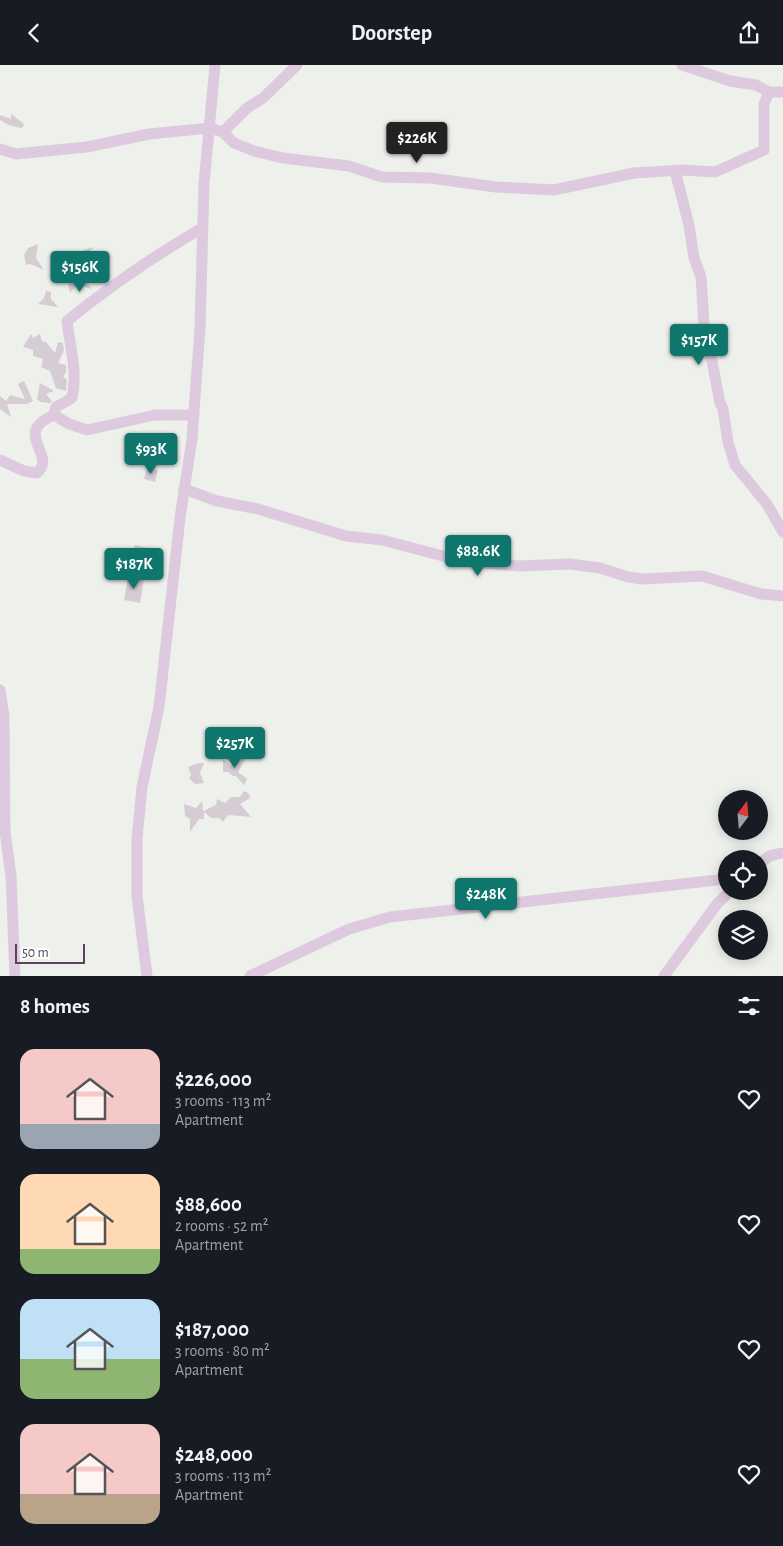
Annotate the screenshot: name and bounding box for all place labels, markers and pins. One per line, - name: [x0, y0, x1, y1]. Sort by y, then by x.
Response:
- pin: $226K: [382, 121, 452, 164]
- pin: $156K: [45, 251, 115, 293]
- pin: $157K: [664, 323, 734, 366]
- pin: $93K: [121, 433, 181, 475]
- pin: $88.6K: [437, 535, 519, 577]
- pin: $187K: [99, 547, 169, 590]
- pin: $257K: [200, 727, 270, 769]
- pin: $248K: [451, 877, 521, 920]

